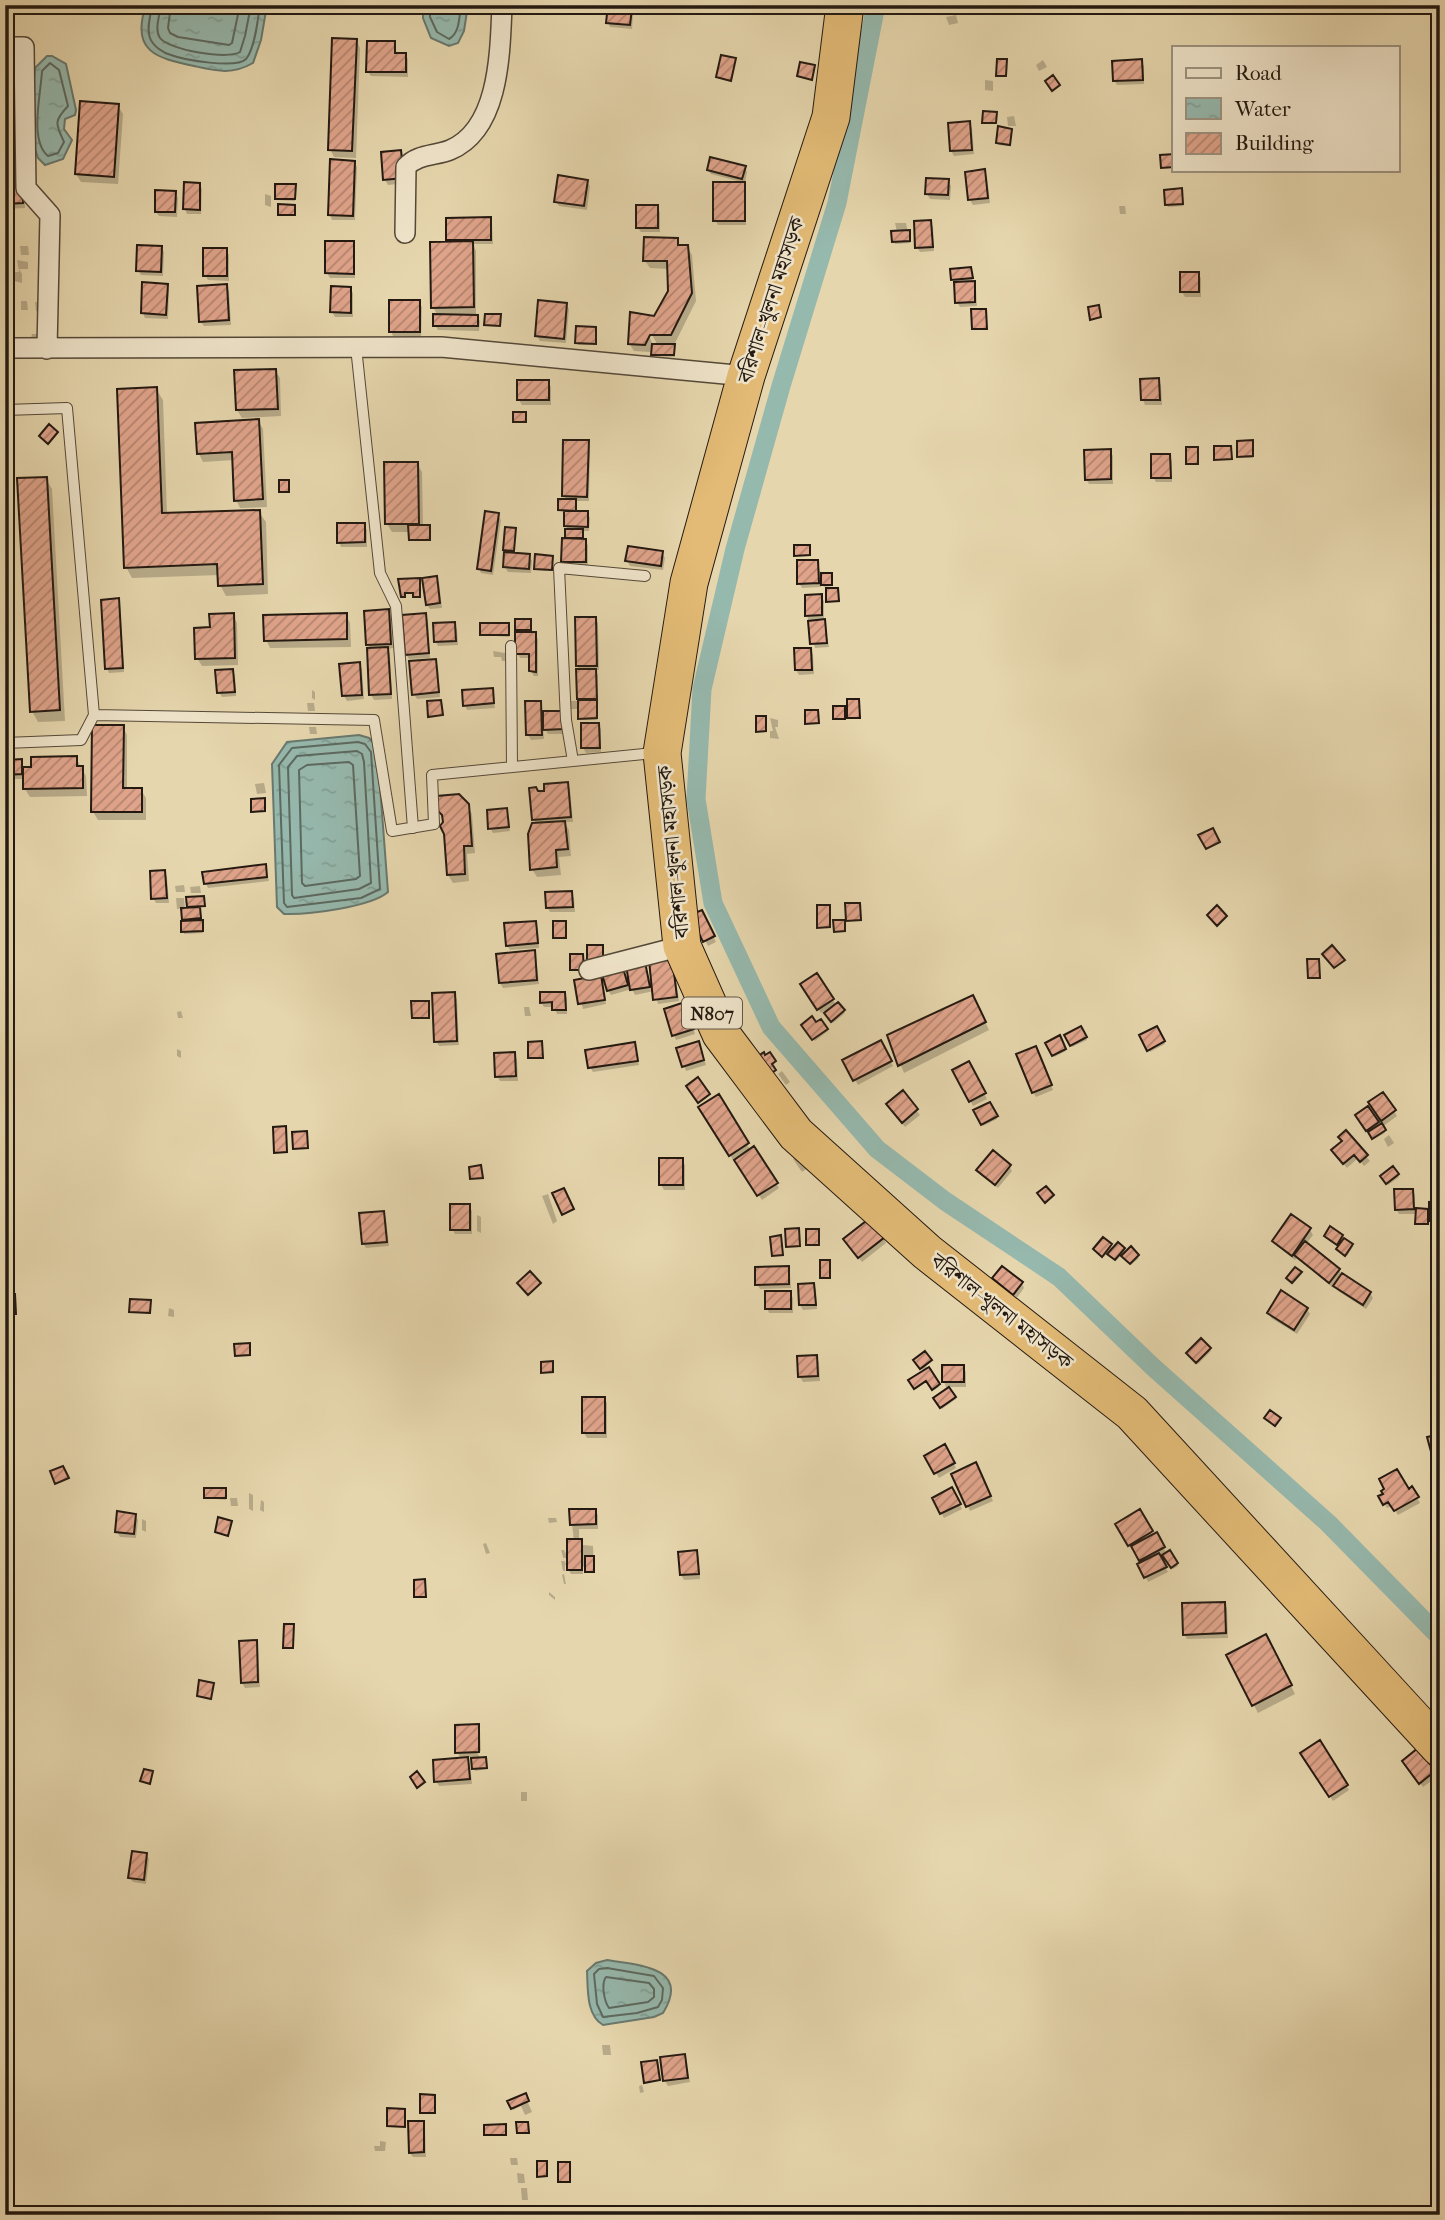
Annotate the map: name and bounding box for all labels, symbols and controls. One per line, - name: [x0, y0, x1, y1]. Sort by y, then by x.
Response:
- legend: [1172, 46, 1400, 172]
- text: Road: [1235, 61, 1282, 85]
- text: Water: [1234, 97, 1291, 121]
- text: Building: [1235, 131, 1314, 155]
- street label: বরিশাল-খুলনা মহাসড়ক: [733, 213, 811, 387]
- street label: বরিশাল-খুলনা মহাসড়ক: [652, 763, 695, 940]
- road number: N807: [682, 998, 742, 1028]
- street label: বরিশাল-খুলনা মহাসড়ক: [925, 1248, 1079, 1376]

